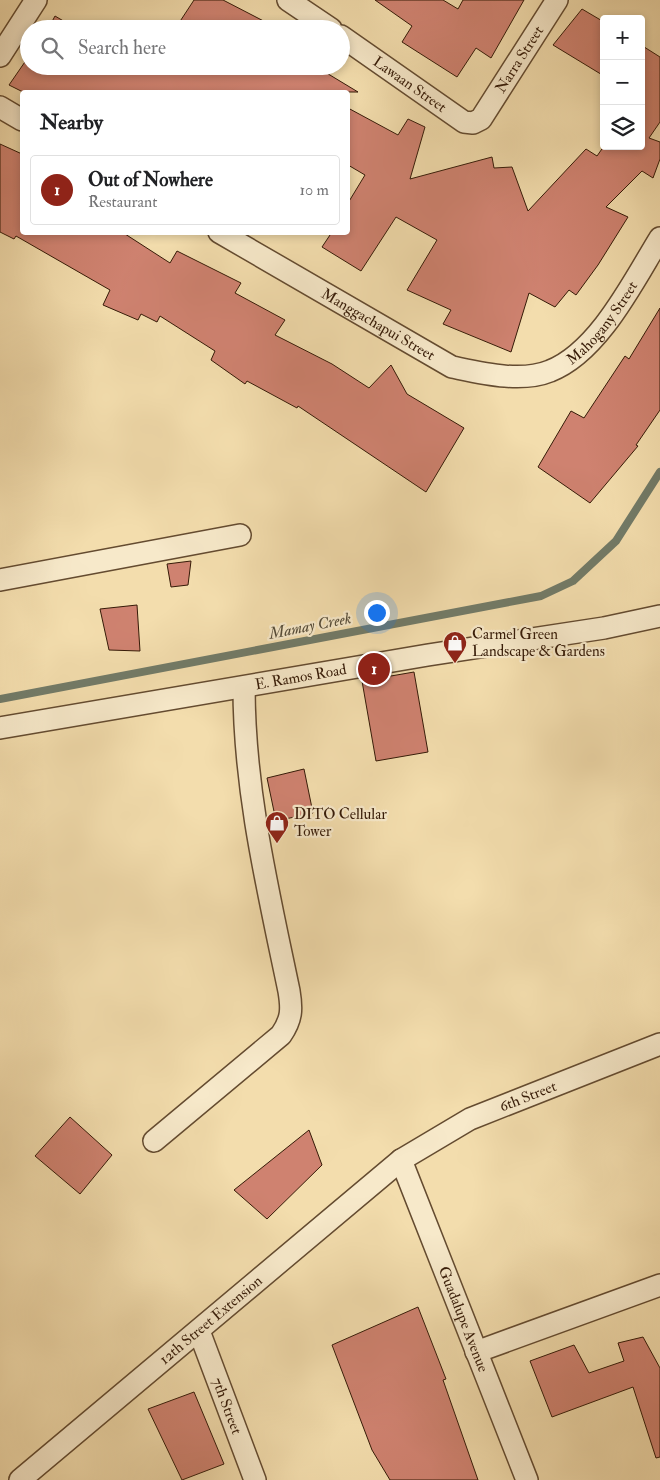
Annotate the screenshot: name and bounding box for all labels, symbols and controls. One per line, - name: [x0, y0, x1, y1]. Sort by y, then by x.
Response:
- map controls: [600, 15, 645, 150]
- button: +: [600, 15, 645, 60]
- search box: [20, 20, 350, 75]
- street label: Narra Street: [491, 22, 548, 96]
- icon: search: [38, 34, 66, 62]
- text: Search here: [78, 36, 166, 60]
- street label: Lawaan Street: [369, 52, 450, 117]
- button: −: [600, 60, 645, 105]
- button: layers: [600, 105, 645, 150]
- text: Nearby: [40, 109, 103, 136]
- text: Out of Nowhere: [88, 168, 213, 192]
- text: 1: [54, 180, 60, 200]
- text: 10 m: [299, 180, 329, 200]
- text: Restaurant: [88, 192, 157, 212]
- street label: Mahogany Street: [563, 277, 642, 369]
- street label: Manggachapui Street: [318, 284, 438, 365]
- your location: [364, 600, 390, 626]
- water label: Mamay Creek: [266, 608, 353, 644]
- place label: Carmel Green Landscape & Gardens: [472, 625, 605, 662]
- shop icon: Carmel Green Landscape & Gardens: [442, 630, 468, 664]
- pin: 1: [358, 650, 390, 688]
- street label: E. Ramos Road: [254, 659, 348, 694]
- place label: DITO Cellular Tower: [294, 805, 387, 841]
- shop icon: DITO Cellular Tower: [264, 810, 290, 844]
- street label: 6th Street: [497, 1076, 559, 1116]
- street label: Guadalupe Avenue: [434, 1263, 493, 1375]
- street label: 12th Street Extension: [155, 1271, 266, 1369]
- street label: 7th Street: [208, 1375, 246, 1437]

